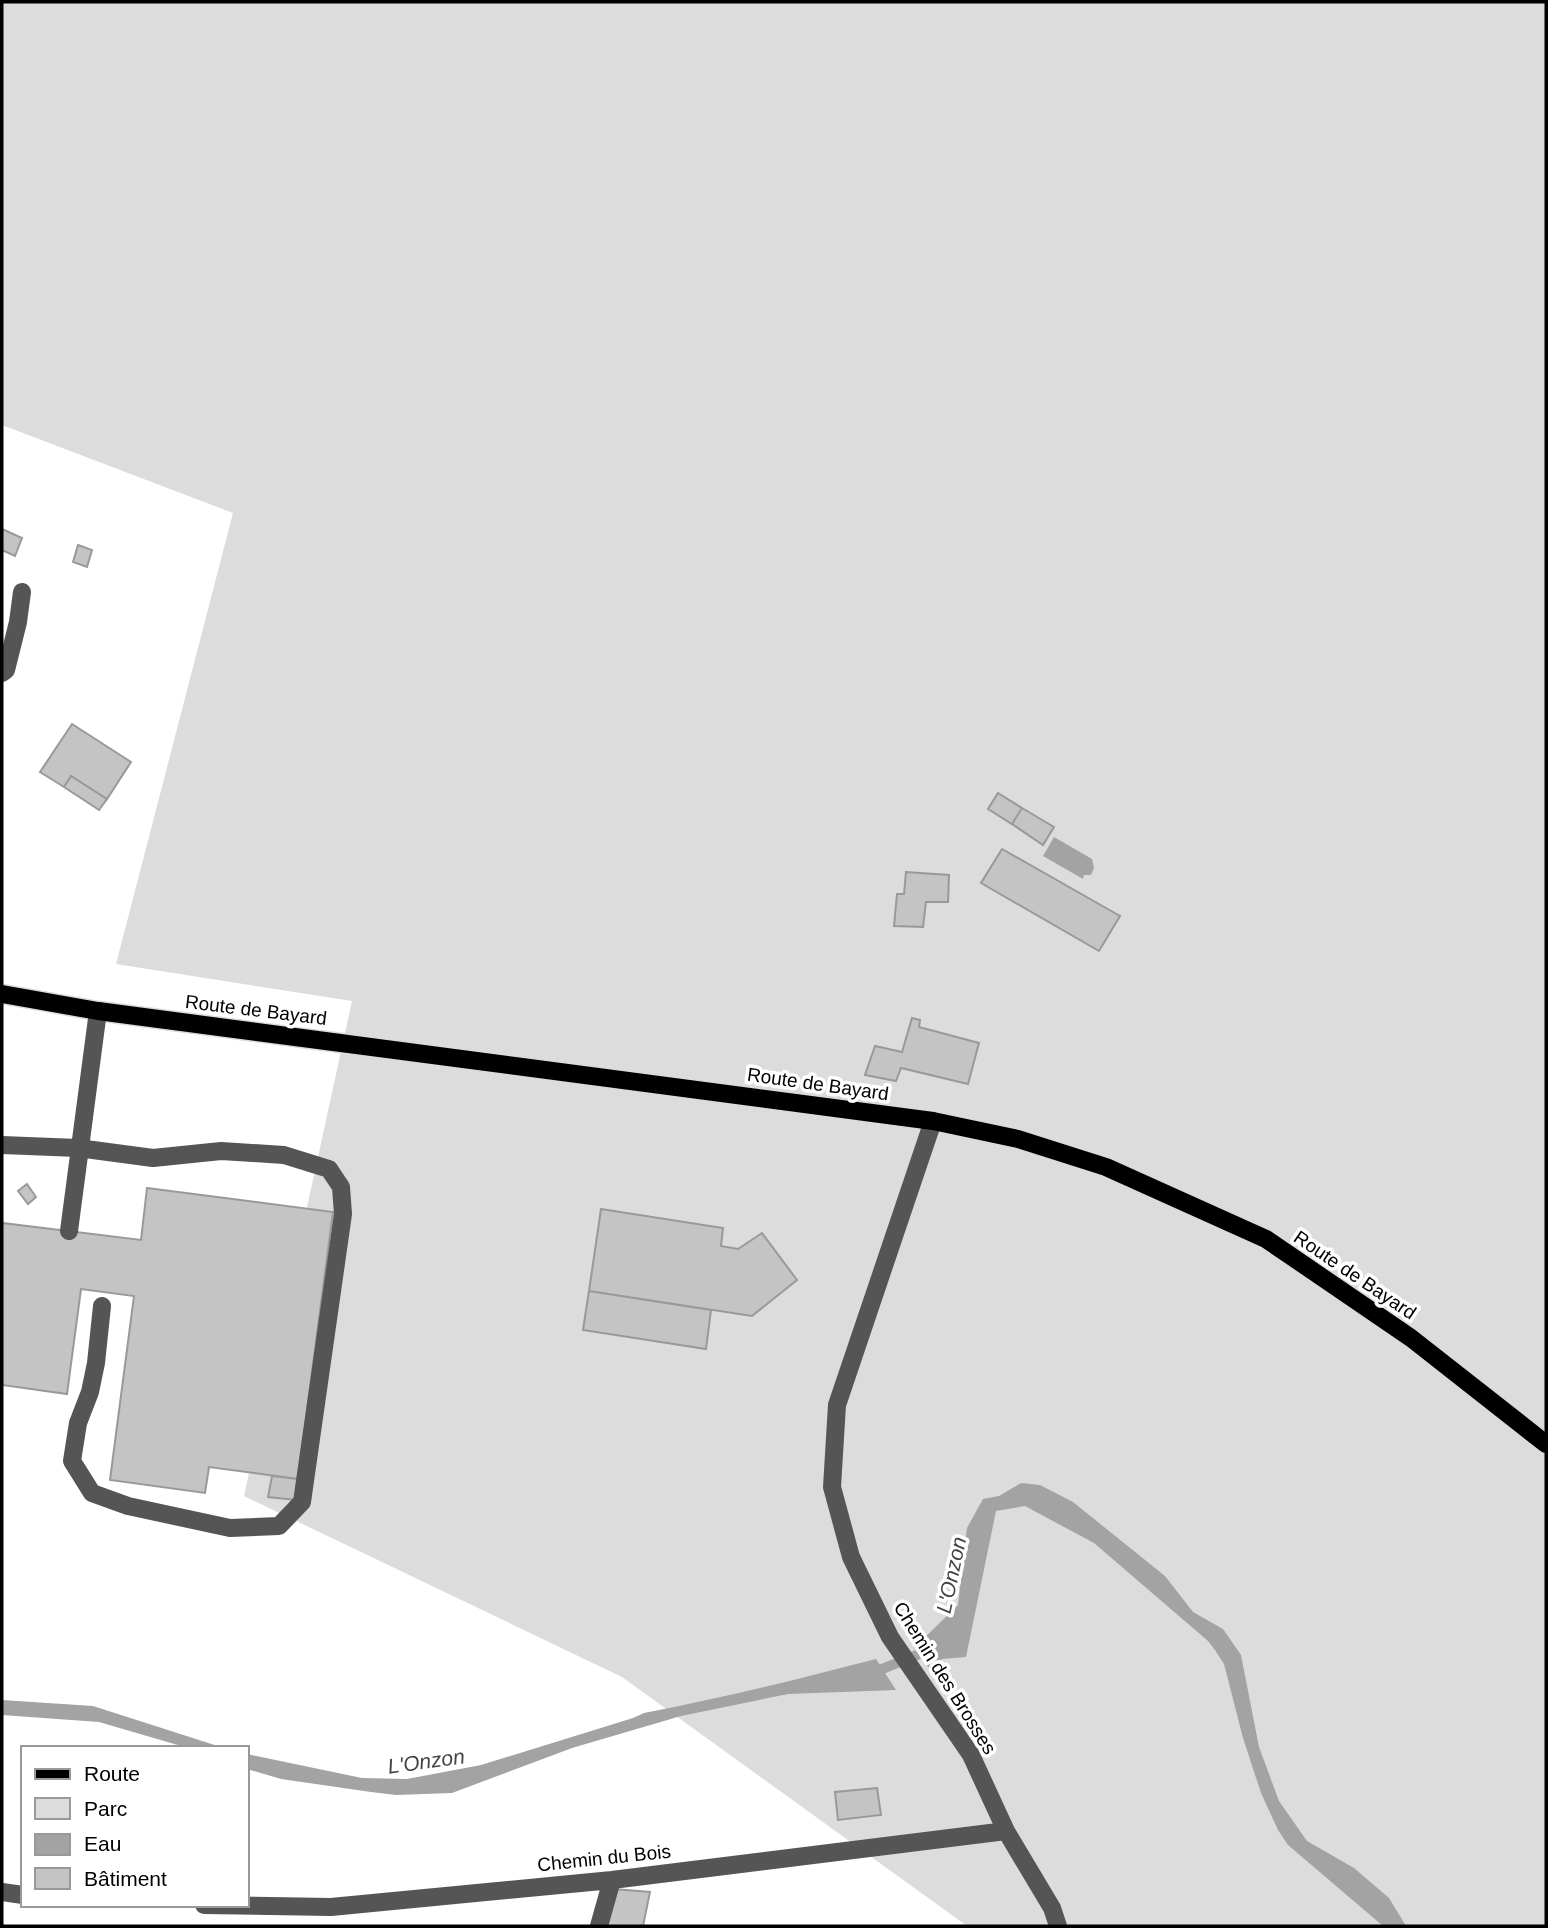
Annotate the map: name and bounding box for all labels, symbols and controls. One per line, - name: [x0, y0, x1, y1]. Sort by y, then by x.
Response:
- street label: Route de Bayard: [184, 991, 328, 1029]
- street label: Route de Bayard: [746, 1064, 890, 1104]
- street label: Route de Bayard: [1290, 1226, 1420, 1324]
- water label: L'Onzon: [932, 1535, 970, 1615]
- street label: Chemin des Brosses: [890, 1598, 1000, 1758]
- water label: L'Onzon: [386, 1744, 466, 1778]
- legend: [21, 1746, 248, 1907]
- text: Route: [84, 1762, 140, 1785]
- text: Parc: [84, 1797, 127, 1820]
- text: Eau: [84, 1832, 121, 1855]
- street label: Chemin du Bois: [536, 1841, 672, 1875]
- text: Bâtiment: [84, 1867, 167, 1890]

